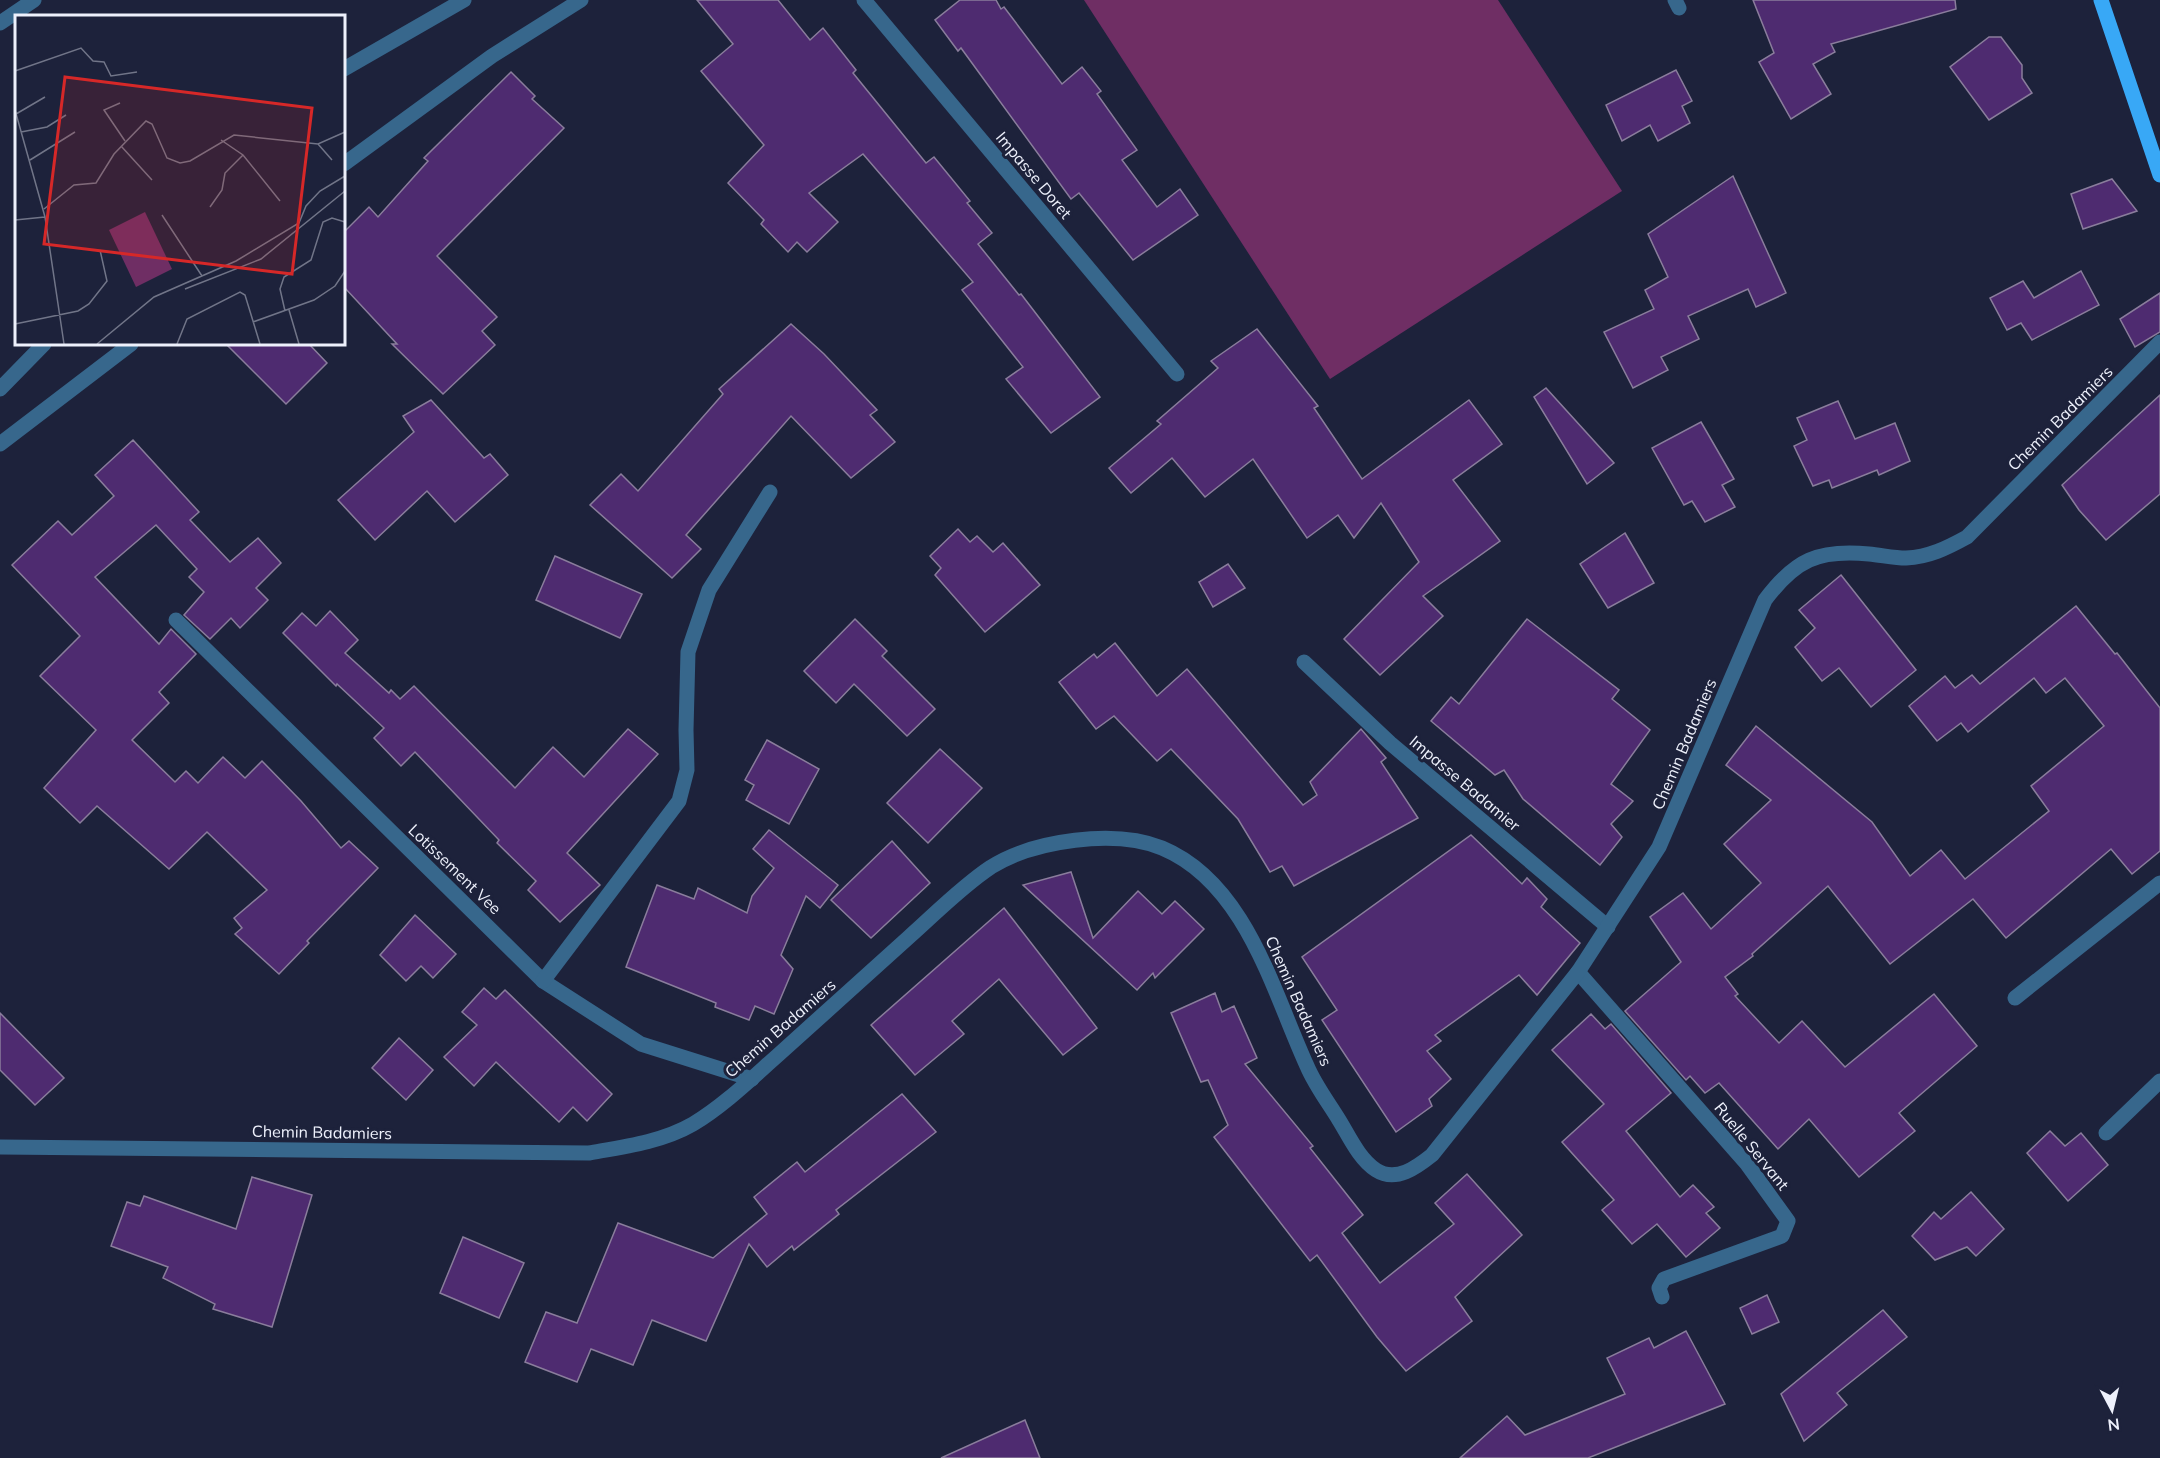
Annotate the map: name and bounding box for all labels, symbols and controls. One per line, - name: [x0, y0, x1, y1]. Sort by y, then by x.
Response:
- inset map: [15, 15, 345, 345]
- street label: Impasse Doret: [992, 127, 1076, 223]
- street label: Chemin Badamiers: [2003, 361, 2117, 475]
- street label: Chemin Badamiers: [1647, 675, 1721, 813]
- street label: Impasse Badamier: [1406, 731, 1525, 835]
- street label: Lotissement Vee: [404, 820, 506, 918]
- street label: Chemin Badamiers: [1261, 933, 1337, 1069]
- street label: Chemin Badamiers: [720, 974, 840, 1082]
- street label: Ruelle Servant: [1710, 1098, 1794, 1194]
- street label: Chemin Badamiers: [252, 1121, 392, 1143]
- north arrow: [2082, 1380, 2142, 1440]
- text: N: [2107, 1414, 2121, 1436]

